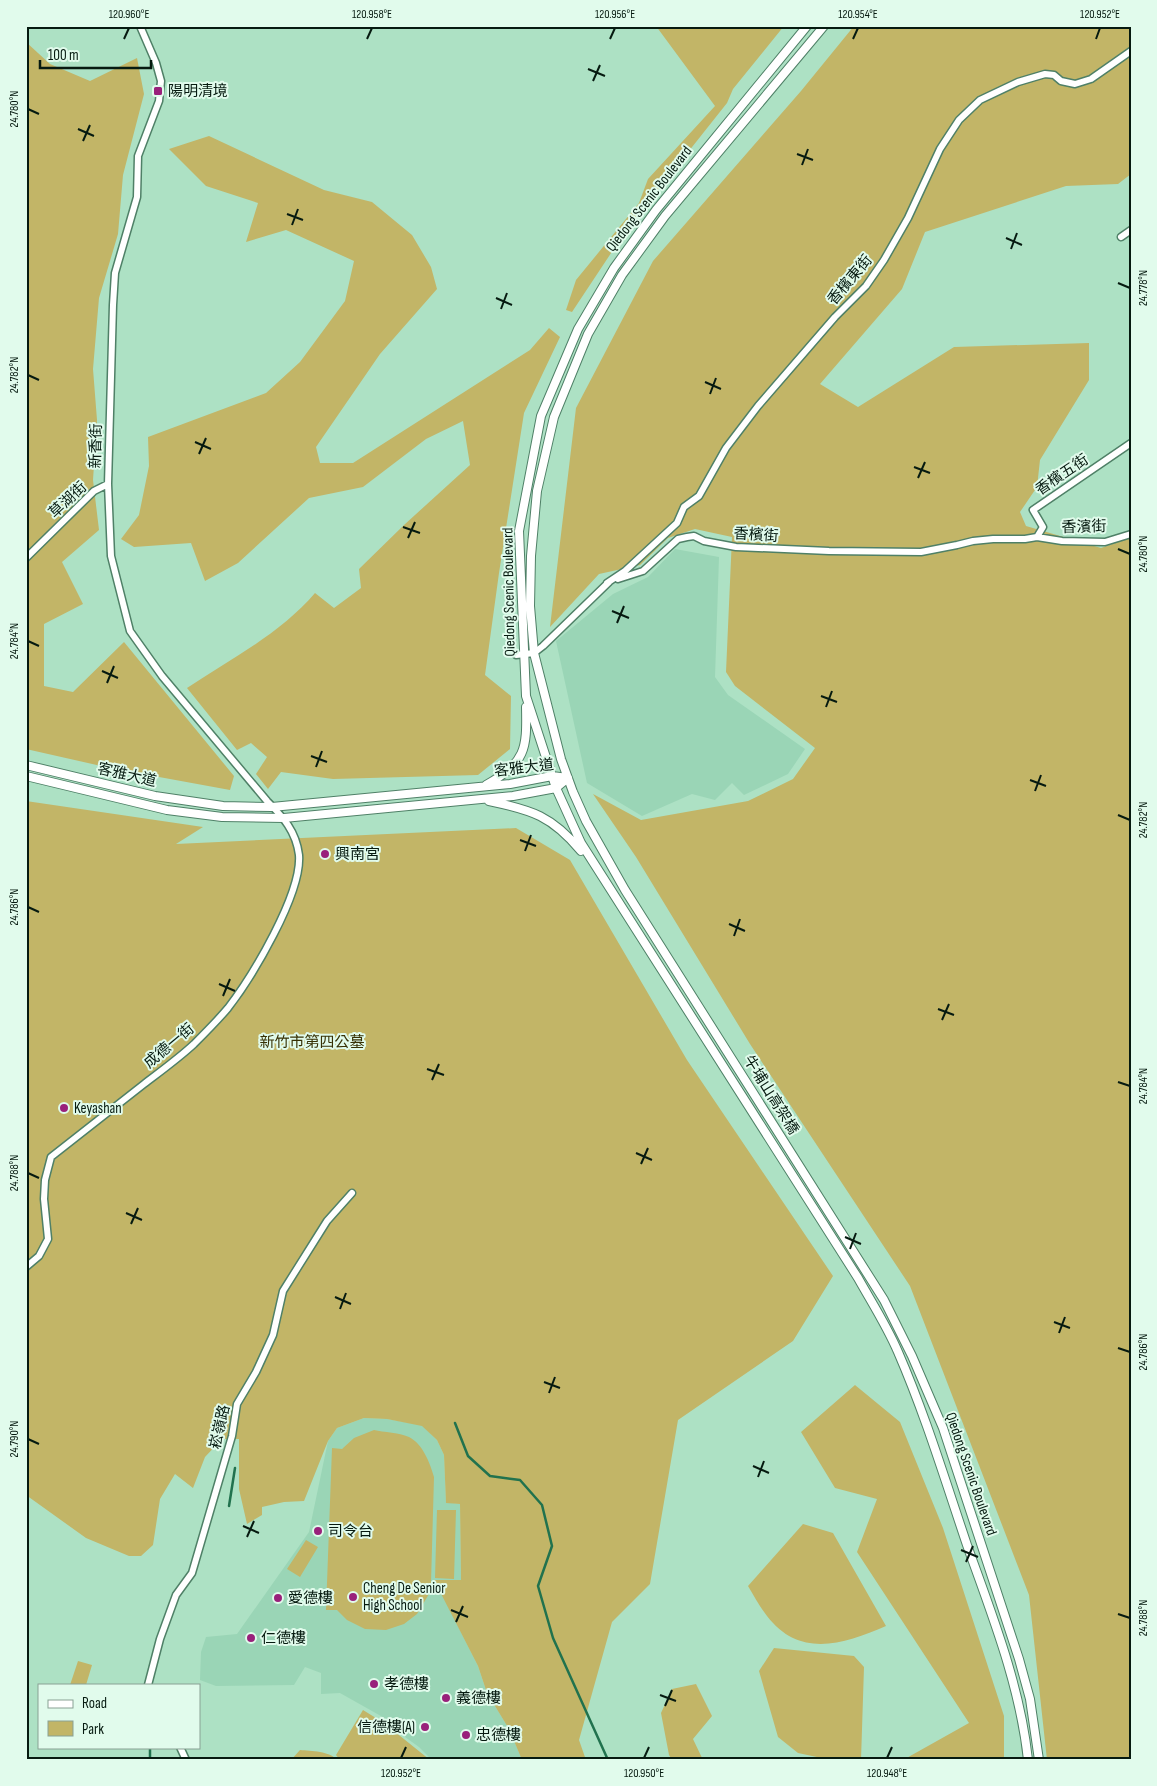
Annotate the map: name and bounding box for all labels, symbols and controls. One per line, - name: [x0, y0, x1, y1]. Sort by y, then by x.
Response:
- text: 120.960°E: [109, 7, 149, 22]
- text: 120.958°E: [352, 7, 392, 22]
- text: 120.956°E: [595, 7, 635, 22]
- text: 120.954°E: [838, 7, 878, 22]
- text: 120.952°E: [1080, 7, 1120, 22]
- scale bar: [40, 38, 151, 70]
- text: 100 m: [48, 46, 79, 65]
- place label: 陽明清境: [168, 82, 228, 101]
- marker: 陽明清境: [152, 85, 164, 97]
- text: 24.780°N: [7, 91, 22, 127]
- street label: Qiedong Scenic Boulevard: [602, 142, 696, 256]
- street label: 香檳東街: [823, 251, 877, 309]
- text: 24.778°N: [1136, 270, 1151, 306]
- text: 24.782°N: [7, 357, 22, 393]
- street label: 新香街: [86, 423, 106, 469]
- street label: 香檳五街: [1032, 450, 1092, 500]
- street label: 草湖街: [45, 478, 91, 522]
- street label: 香濱街: [1061, 517, 1107, 537]
- street label: 香檳街: [733, 524, 779, 546]
- street label: Qiedong Scenic Boulevard: [498, 527, 520, 657]
- text: 24.780°N: [1136, 536, 1151, 572]
- text: 24.784°N: [7, 623, 22, 659]
- street label: 客雅大道: [493, 755, 555, 781]
- street label: 客雅大道: [96, 759, 158, 791]
- text: 24.782°N: [1136, 802, 1151, 838]
- place label: 興南宮: [335, 845, 380, 864]
- marker: 興南宮: [319, 848, 331, 860]
- text: 24.786°N: [7, 889, 22, 925]
- street label: 成德一街: [140, 1019, 198, 1073]
- park label: 新竹市第四公墓: [259, 1033, 365, 1052]
- street label: 牛埔山高架橋: [739, 1052, 803, 1138]
- text: 24.784°N: [1136, 1068, 1151, 1104]
- place label: Keyashan: [74, 1099, 122, 1118]
- marker: Keyashan: [58, 1102, 70, 1114]
- text: 24.788°N: [7, 1155, 22, 1191]
- text: 24.786°N: [1136, 1334, 1151, 1370]
- street label: 崧嶺路: [206, 1403, 234, 1451]
- street label: Qiedong Scenic Boulevard: [941, 1410, 1001, 1538]
- text: 24.790°N: [7, 1421, 22, 1457]
- place label: 司令台: [328, 1522, 373, 1541]
- marker: 司令台: [312, 1525, 324, 1537]
- place label: Cheng De Senior High School: [363, 1579, 446, 1615]
- place label: 愛德樓: [288, 1589, 333, 1608]
- marker: Cheng De Senior High School: [347, 1591, 359, 1603]
- marker: 愛德樓: [272, 1592, 284, 1604]
- text: 24.788°N: [1136, 1600, 1151, 1636]
- place label: 仁德樓: [261, 1629, 306, 1648]
- marker: 仁德樓: [245, 1632, 257, 1644]
- place label: 孝德樓: [384, 1675, 429, 1694]
- marker: 孝德樓: [368, 1678, 380, 1690]
- legend: [38, 1684, 200, 1748]
- place label: 義德樓: [456, 1689, 501, 1708]
- marker: 義德樓: [440, 1692, 452, 1704]
- text: Road: [82, 1694, 107, 1713]
- place label: 信德樓(A): [357, 1718, 415, 1737]
- text: Park: [82, 1720, 104, 1739]
- marker: 信德樓(A): [419, 1721, 431, 1733]
- place label: 忠德樓: [476, 1726, 521, 1745]
- marker: 忠德樓: [460, 1729, 472, 1741]
- text: 120.952°E: [381, 1766, 421, 1781]
- text: 120.950°E: [624, 1766, 664, 1781]
- text: 120.948°E: [867, 1766, 907, 1781]

